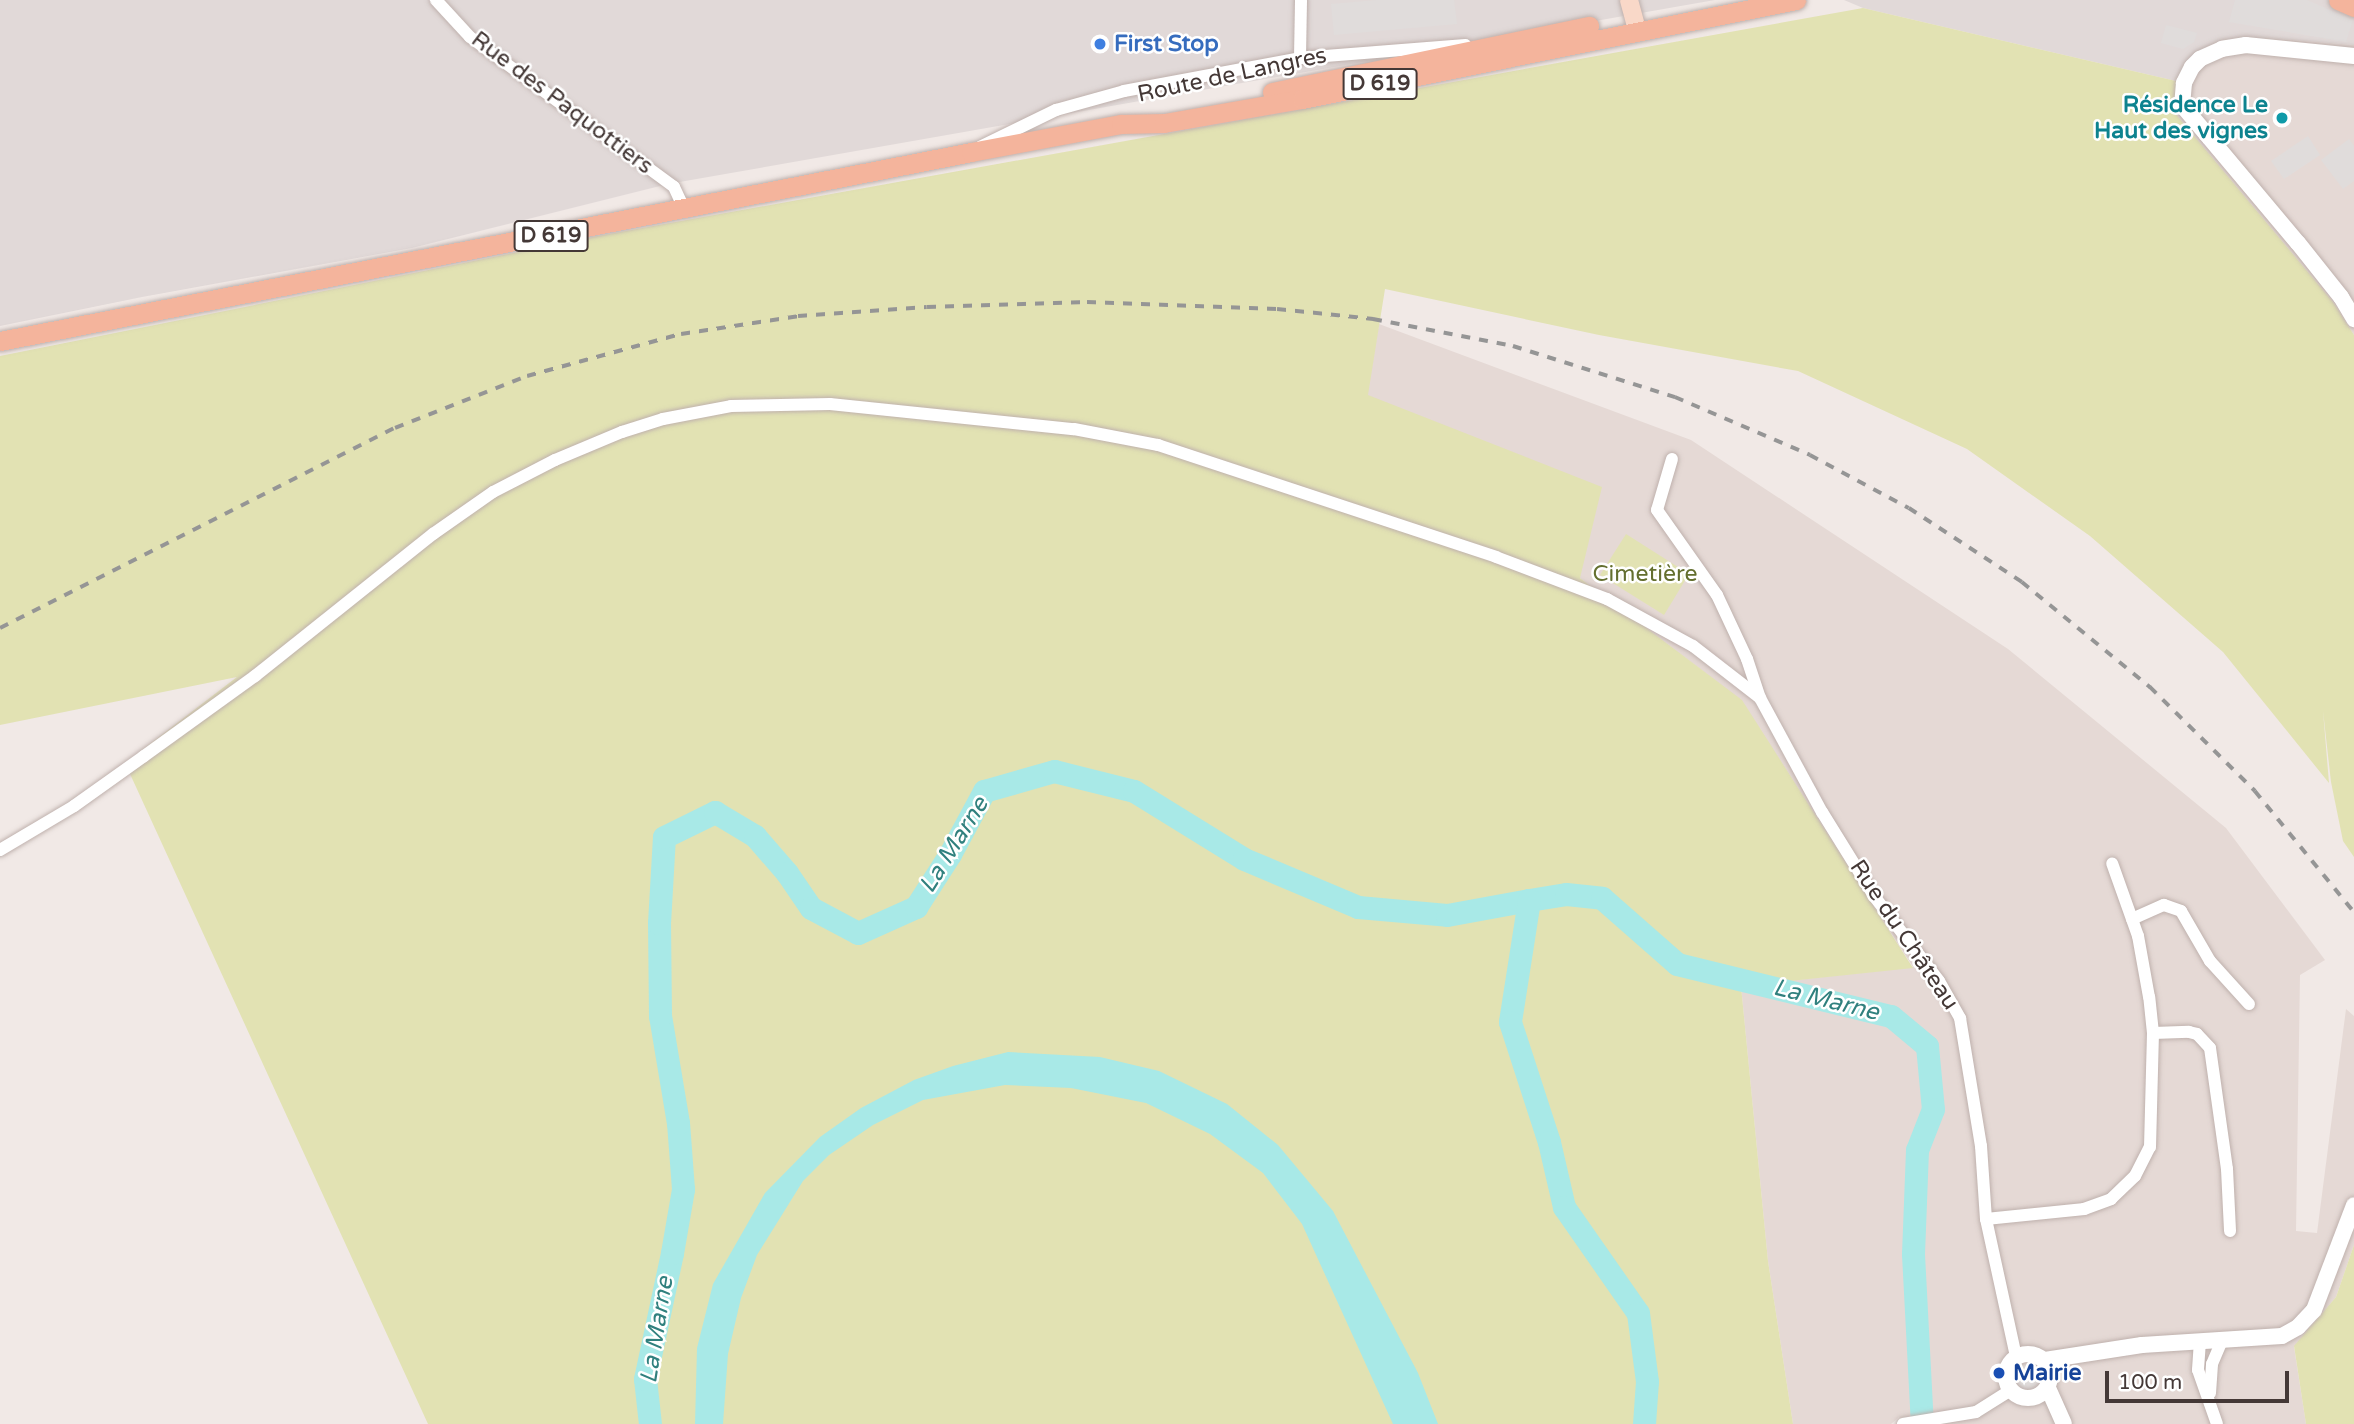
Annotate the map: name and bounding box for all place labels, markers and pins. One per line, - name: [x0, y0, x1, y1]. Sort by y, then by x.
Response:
- place label: First Stop: [1114, 30, 1219, 58]
- marker: First Stop: [1092, 36, 1108, 52]
- place label: Résidence Le Haut des vignes: [2094, 91, 2268, 145]
- marker: Résidence Le Haut des vignes: [2274, 110, 2290, 126]
- place label: Mairie: [2013, 1359, 2081, 1387]
- marker: Mairie: [1991, 1365, 2007, 1381]

